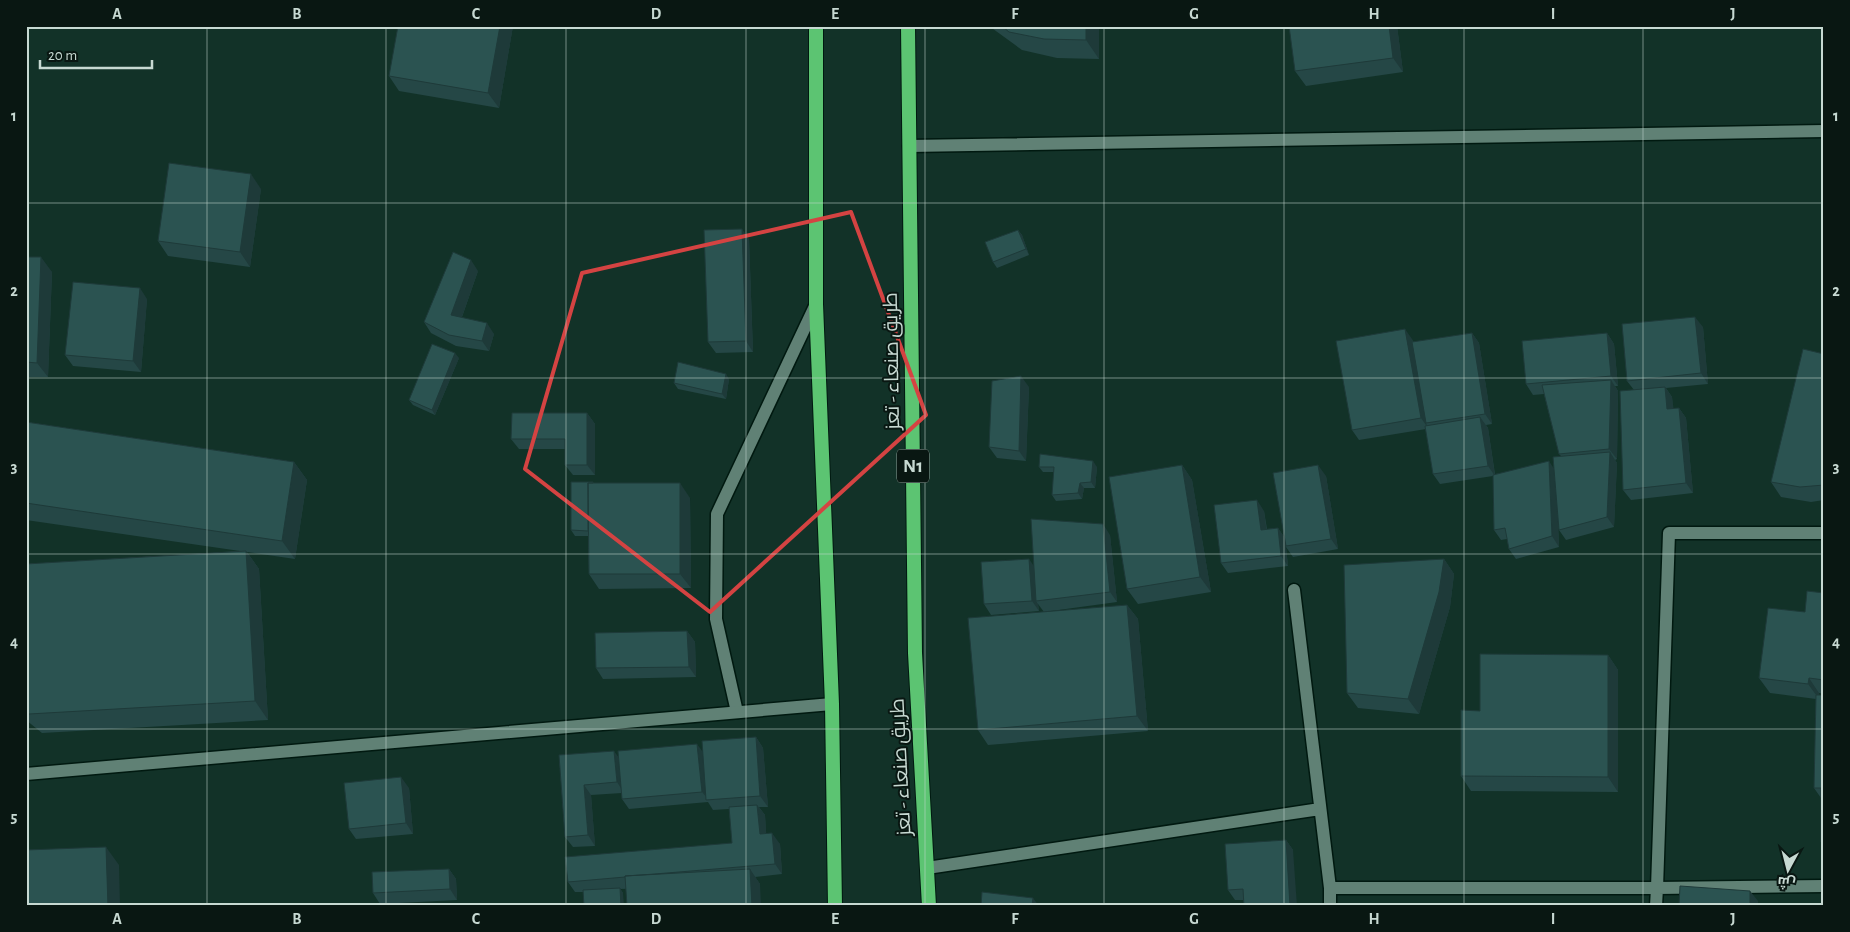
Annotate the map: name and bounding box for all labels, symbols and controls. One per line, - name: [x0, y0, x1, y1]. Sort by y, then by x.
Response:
- text: A: [112, 6, 122, 22]
- text: B: [292, 6, 302, 22]
- text: C: [472, 6, 481, 22]
- text: D: [651, 6, 662, 22]
- text: E: [831, 6, 839, 22]
- text: F: [1011, 6, 1019, 22]
- text: G: [1189, 6, 1199, 22]
- text: H: [1368, 6, 1380, 22]
- text: I: [1551, 6, 1555, 22]
- text: J: [1730, 6, 1736, 22]
- scale bar: [40, 38, 152, 70]
- text: 20 m: [48, 48, 77, 63]
- text: 1: [11, 108, 17, 124]
- text: 1: [1833, 108, 1839, 124]
- text: 2: [10, 283, 18, 299]
- text: 2: [1832, 283, 1840, 299]
- street label: طريق صنعاء - تعز: [881, 292, 905, 431]
- road number: N1: [897, 450, 929, 482]
- text: 3: [11, 459, 18, 475]
- text: 3: [1833, 459, 1840, 475]
- text: 4: [10, 634, 18, 650]
- text: 4: [1832, 634, 1840, 650]
- street label: طريق صنعاء - تعز: [887, 698, 917, 837]
- text: 5: [11, 809, 18, 825]
- text: 5: [1833, 809, 1840, 825]
- north arrow: [1762, 844, 1812, 894]
- text: ش: [1776, 873, 1796, 892]
- text: A: [112, 911, 122, 927]
- text: B: [292, 911, 302, 927]
- text: C: [472, 911, 481, 927]
- text: D: [651, 911, 662, 927]
- text: E: [831, 911, 839, 927]
- text: F: [1011, 911, 1019, 927]
- text: G: [1189, 911, 1199, 927]
- text: H: [1368, 911, 1380, 927]
- text: I: [1551, 911, 1555, 927]
- text: J: [1730, 911, 1736, 927]

